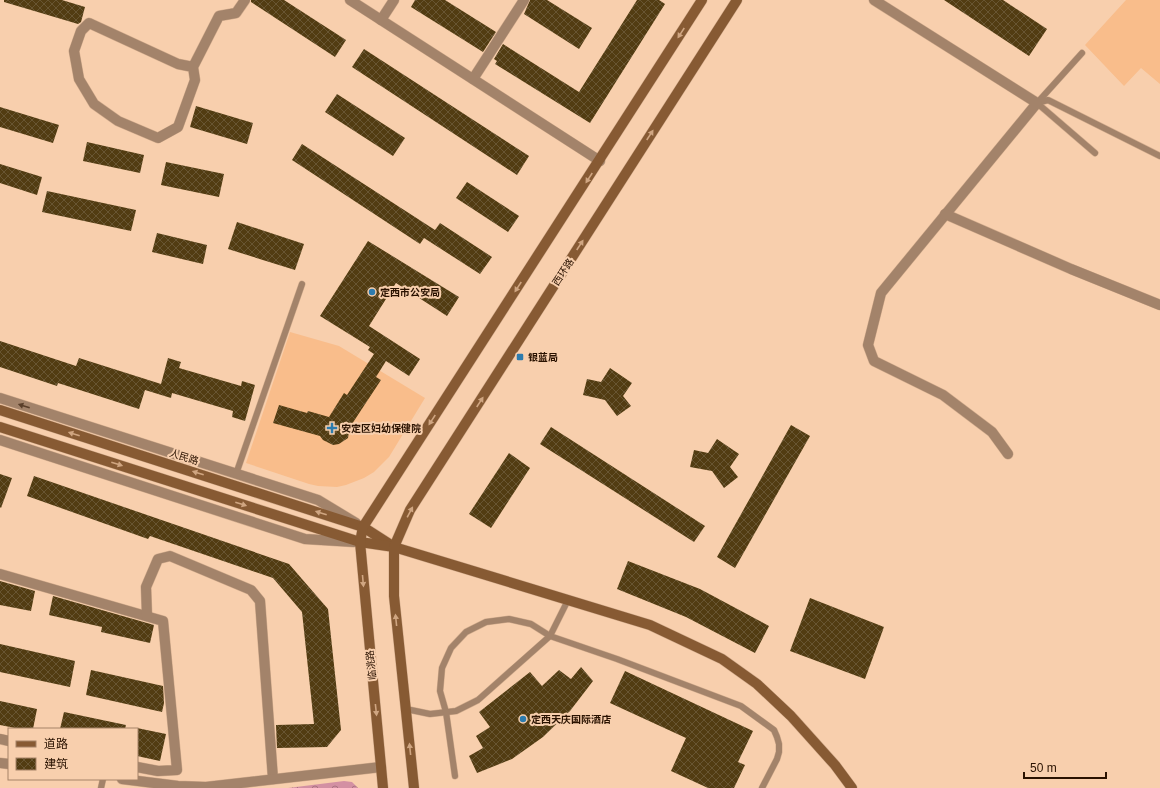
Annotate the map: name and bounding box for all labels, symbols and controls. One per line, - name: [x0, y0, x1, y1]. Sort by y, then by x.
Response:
- one-way arrow: [677, 28, 685, 38]
- one-way arrow: [646, 130, 654, 141]
- one-way arrow: [585, 172, 592, 184]
- one-way arrow: [576, 240, 584, 250]
- street label: 西环路: [550, 256, 576, 288]
- one-way arrow: [514, 282, 522, 292]
- marker: 定西市公安局: [367, 287, 377, 297]
- place label: 定西市公安局: [380, 287, 440, 298]
- marker: 银蓝局: [515, 352, 525, 362]
- place label: 银蓝局: [528, 352, 558, 363]
- one-way arrow: [476, 397, 484, 407]
- one-way arrow: [18, 403, 30, 409]
- one-way arrow: [429, 414, 436, 426]
- marker: 安定区妇幼保健院: [326, 422, 338, 434]
- place label: 安定区妇幼保健院: [341, 422, 421, 434]
- one-way arrow: [67, 430, 79, 436]
- street label: 人民路: [168, 447, 200, 467]
- one-way arrow: [111, 461, 123, 467]
- one-way arrow: [191, 470, 203, 476]
- one-way arrow: [235, 501, 247, 507]
- one-way arrow: [407, 506, 414, 517]
- one-way arrow: [315, 510, 327, 516]
- one-way arrow: [359, 575, 366, 587]
- one-way arrow: [393, 614, 399, 626]
- street label: 临洮路: [364, 650, 378, 680]
- one-way arrow: [372, 704, 379, 716]
- marker: 定西天庆国际酒店: [518, 714, 528, 724]
- place label: 定西天庆国际酒店: [531, 714, 611, 725]
- legend: [8, 728, 138, 780]
- text: 道路: [44, 737, 68, 751]
- one-way arrow: [407, 743, 413, 755]
- scale bar: [1024, 754, 1106, 780]
- text: 建筑: [44, 757, 68, 771]
- text: 50 m: [1030, 761, 1057, 775]

